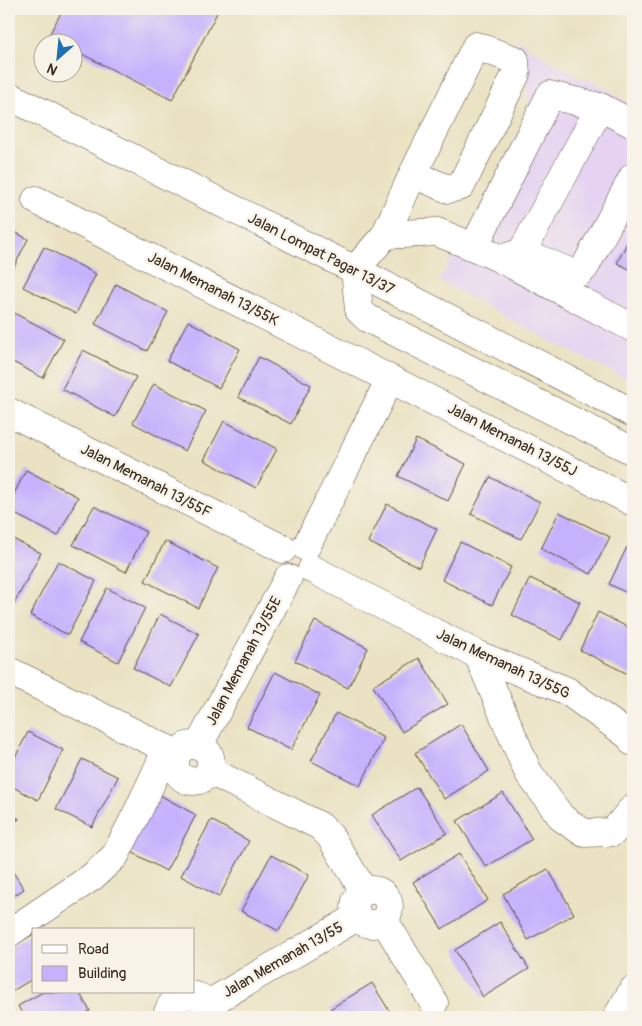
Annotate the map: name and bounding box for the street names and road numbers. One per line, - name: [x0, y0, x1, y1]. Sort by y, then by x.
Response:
- street label: Jalan Lompat Pagar 13/37: [245, 209, 398, 299]
- street label: Jalan Memanah 13/55K: [144, 248, 282, 330]
- street label: Jalan Memanah 13/55J: [444, 399, 580, 481]
- street label: Jalan Memanah 13/55F: [77, 440, 215, 522]
- street label: Jalan Memanah 13/55E: [202, 593, 286, 729]
- street label: Jalan Memanah 13/55G: [433, 625, 573, 703]
- street label: Jalan Memanah 13/55: [220, 918, 346, 1002]

